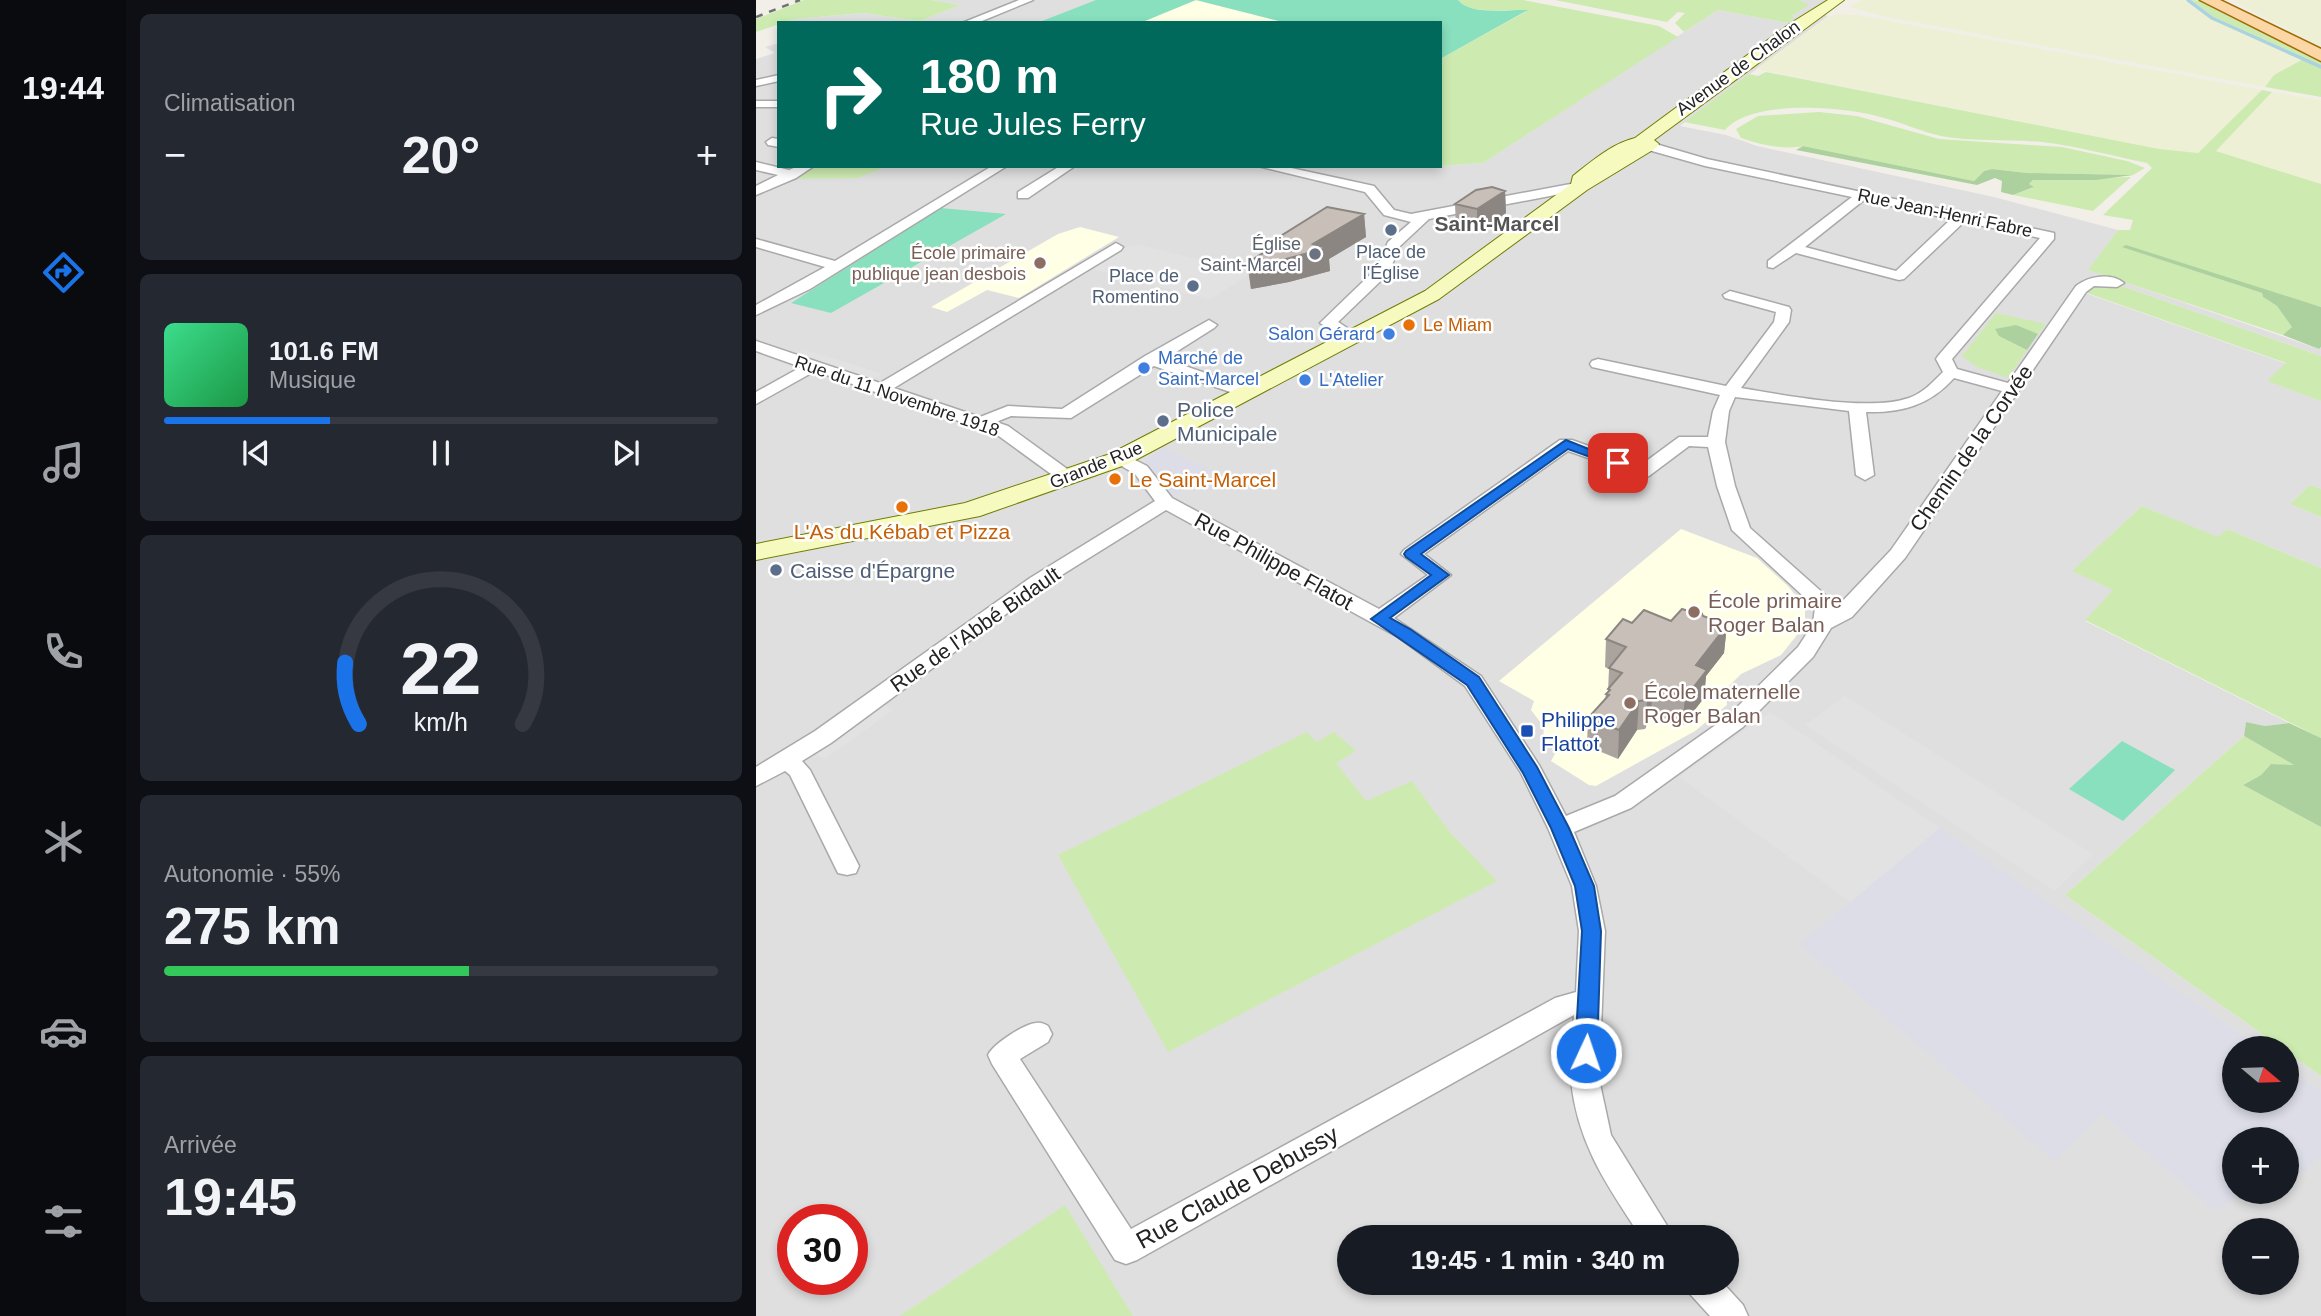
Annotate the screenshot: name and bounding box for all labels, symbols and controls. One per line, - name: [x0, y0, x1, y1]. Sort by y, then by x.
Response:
- street label: Avenue de Chalon: [1672, 16, 1804, 120]
- icon: right: [805, 49, 896, 140]
- text: 180 m: [920, 49, 1059, 103]
- text: 19:44: [22, 70, 104, 106]
- text: Climatisation: [164, 90, 296, 116]
- text: Rue Jules Ferry: [920, 106, 1146, 142]
- text: 20°: [402, 126, 480, 184]
- text: −: [164, 134, 186, 176]
- text: +: [696, 134, 718, 176]
- street label: Rue Jean-Henri Fabre: [1856, 185, 2034, 241]
- district label: Saint-Marcel: [1435, 212, 1559, 235]
- marker: Place de l'Église: [1383, 222, 1399, 238]
- place label: Église Saint-Marcel: [1200, 234, 1301, 275]
- place label: Place de l'Église: [1356, 242, 1426, 283]
- place label: École primaire publique jean desbois: [852, 243, 1026, 284]
- marker: Église Saint-Marcel: [1307, 246, 1323, 262]
- icon: directions: [39, 248, 88, 297]
- marker: École primaire publique jean desbois: [1032, 255, 1048, 271]
- place label: Place de Romentino: [1092, 266, 1179, 307]
- marker: Place de Romentino: [1185, 278, 1201, 294]
- place label: Le Miam: [1423, 315, 1492, 335]
- marker: Le Miam: [1401, 317, 1417, 333]
- place label: Salon Gérard: [1268, 324, 1375, 344]
- marker: Salon Gérard: [1381, 326, 1397, 342]
- text: 101.6 FM: [269, 336, 379, 366]
- place label: Marché de Saint-Marcel: [1158, 348, 1259, 389]
- street label: Rue du 11 Novembre 1918: [792, 352, 1002, 440]
- marker: Marché de Saint-Marcel: [1136, 360, 1152, 376]
- street label: Chemin de la Corvée: [1905, 361, 2037, 535]
- text: Musique: [269, 367, 356, 393]
- place label: L'Atelier: [1319, 370, 1383, 390]
- marker: L'Atelier: [1297, 372, 1313, 388]
- place label: Police Municipale: [1177, 398, 1277, 445]
- marker: Police Municipale: [1155, 413, 1171, 429]
- pin: [1588, 433, 1648, 493]
- icon: previous: [237, 434, 275, 472]
- icon: pause: [422, 434, 460, 472]
- icon: next: [607, 434, 645, 472]
- street label: Grande Rue: [1047, 437, 1145, 493]
- icon: music: [39, 438, 88, 487]
- icon: arrive: [1599, 444, 1637, 482]
- place label: Le Saint-Marcel: [1129, 468, 1276, 491]
- marker: Le Saint-Marcel: [1107, 471, 1123, 487]
- marker: L'As du Kébab et Pizza: [894, 499, 910, 515]
- street label: Rue Philippe Flatot: [1191, 508, 1357, 614]
- place label: L'As du Kébab et Pizza: [794, 520, 1011, 543]
- place label: Caisse d'Épargne: [790, 559, 955, 582]
- marker: Caisse d'Épargne: [768, 562, 784, 578]
- street label: Rue de l'Abbé Bidault: [886, 562, 1064, 696]
- place label: École primaire Roger Balan: [1708, 589, 1842, 636]
- marker: École primaire Roger Balan: [1686, 604, 1702, 620]
- icon: phone: [39, 627, 88, 676]
- text: 22: [401, 628, 481, 709]
- place label: École maternelle Roger Balan: [1644, 680, 1800, 727]
- marker: École maternelle Roger Balan: [1622, 695, 1638, 711]
- text: km/h: [414, 708, 468, 736]
- place label: Philippe Flattot: [1541, 708, 1616, 755]
- marker: Philippe Flattot: [1519, 723, 1535, 739]
- icon: climate: [39, 817, 88, 866]
- text: Autonomie · 55%: [164, 861, 340, 887]
- text: 275 km: [164, 897, 340, 955]
- icon: car: [39, 1007, 88, 1056]
- position arrow: [1549, 1016, 1623, 1090]
- north arrow: [2222, 1036, 2300, 1113]
- map controls: [2222, 1036, 2299, 1295]
- street label: Rue Claude Debussy: [1131, 1120, 1343, 1254]
- button: +: [2222, 1127, 2299, 1204]
- text: Arrivée: [164, 1132, 237, 1158]
- text: 19:45: [164, 1168, 297, 1226]
- icon: filters: [39, 1197, 88, 1246]
- speed limit sign: 30: [777, 1204, 868, 1295]
- button: −: [2222, 1218, 2299, 1295]
- text: 19:45 · 1 min · 340 m: [1411, 1245, 1665, 1275]

